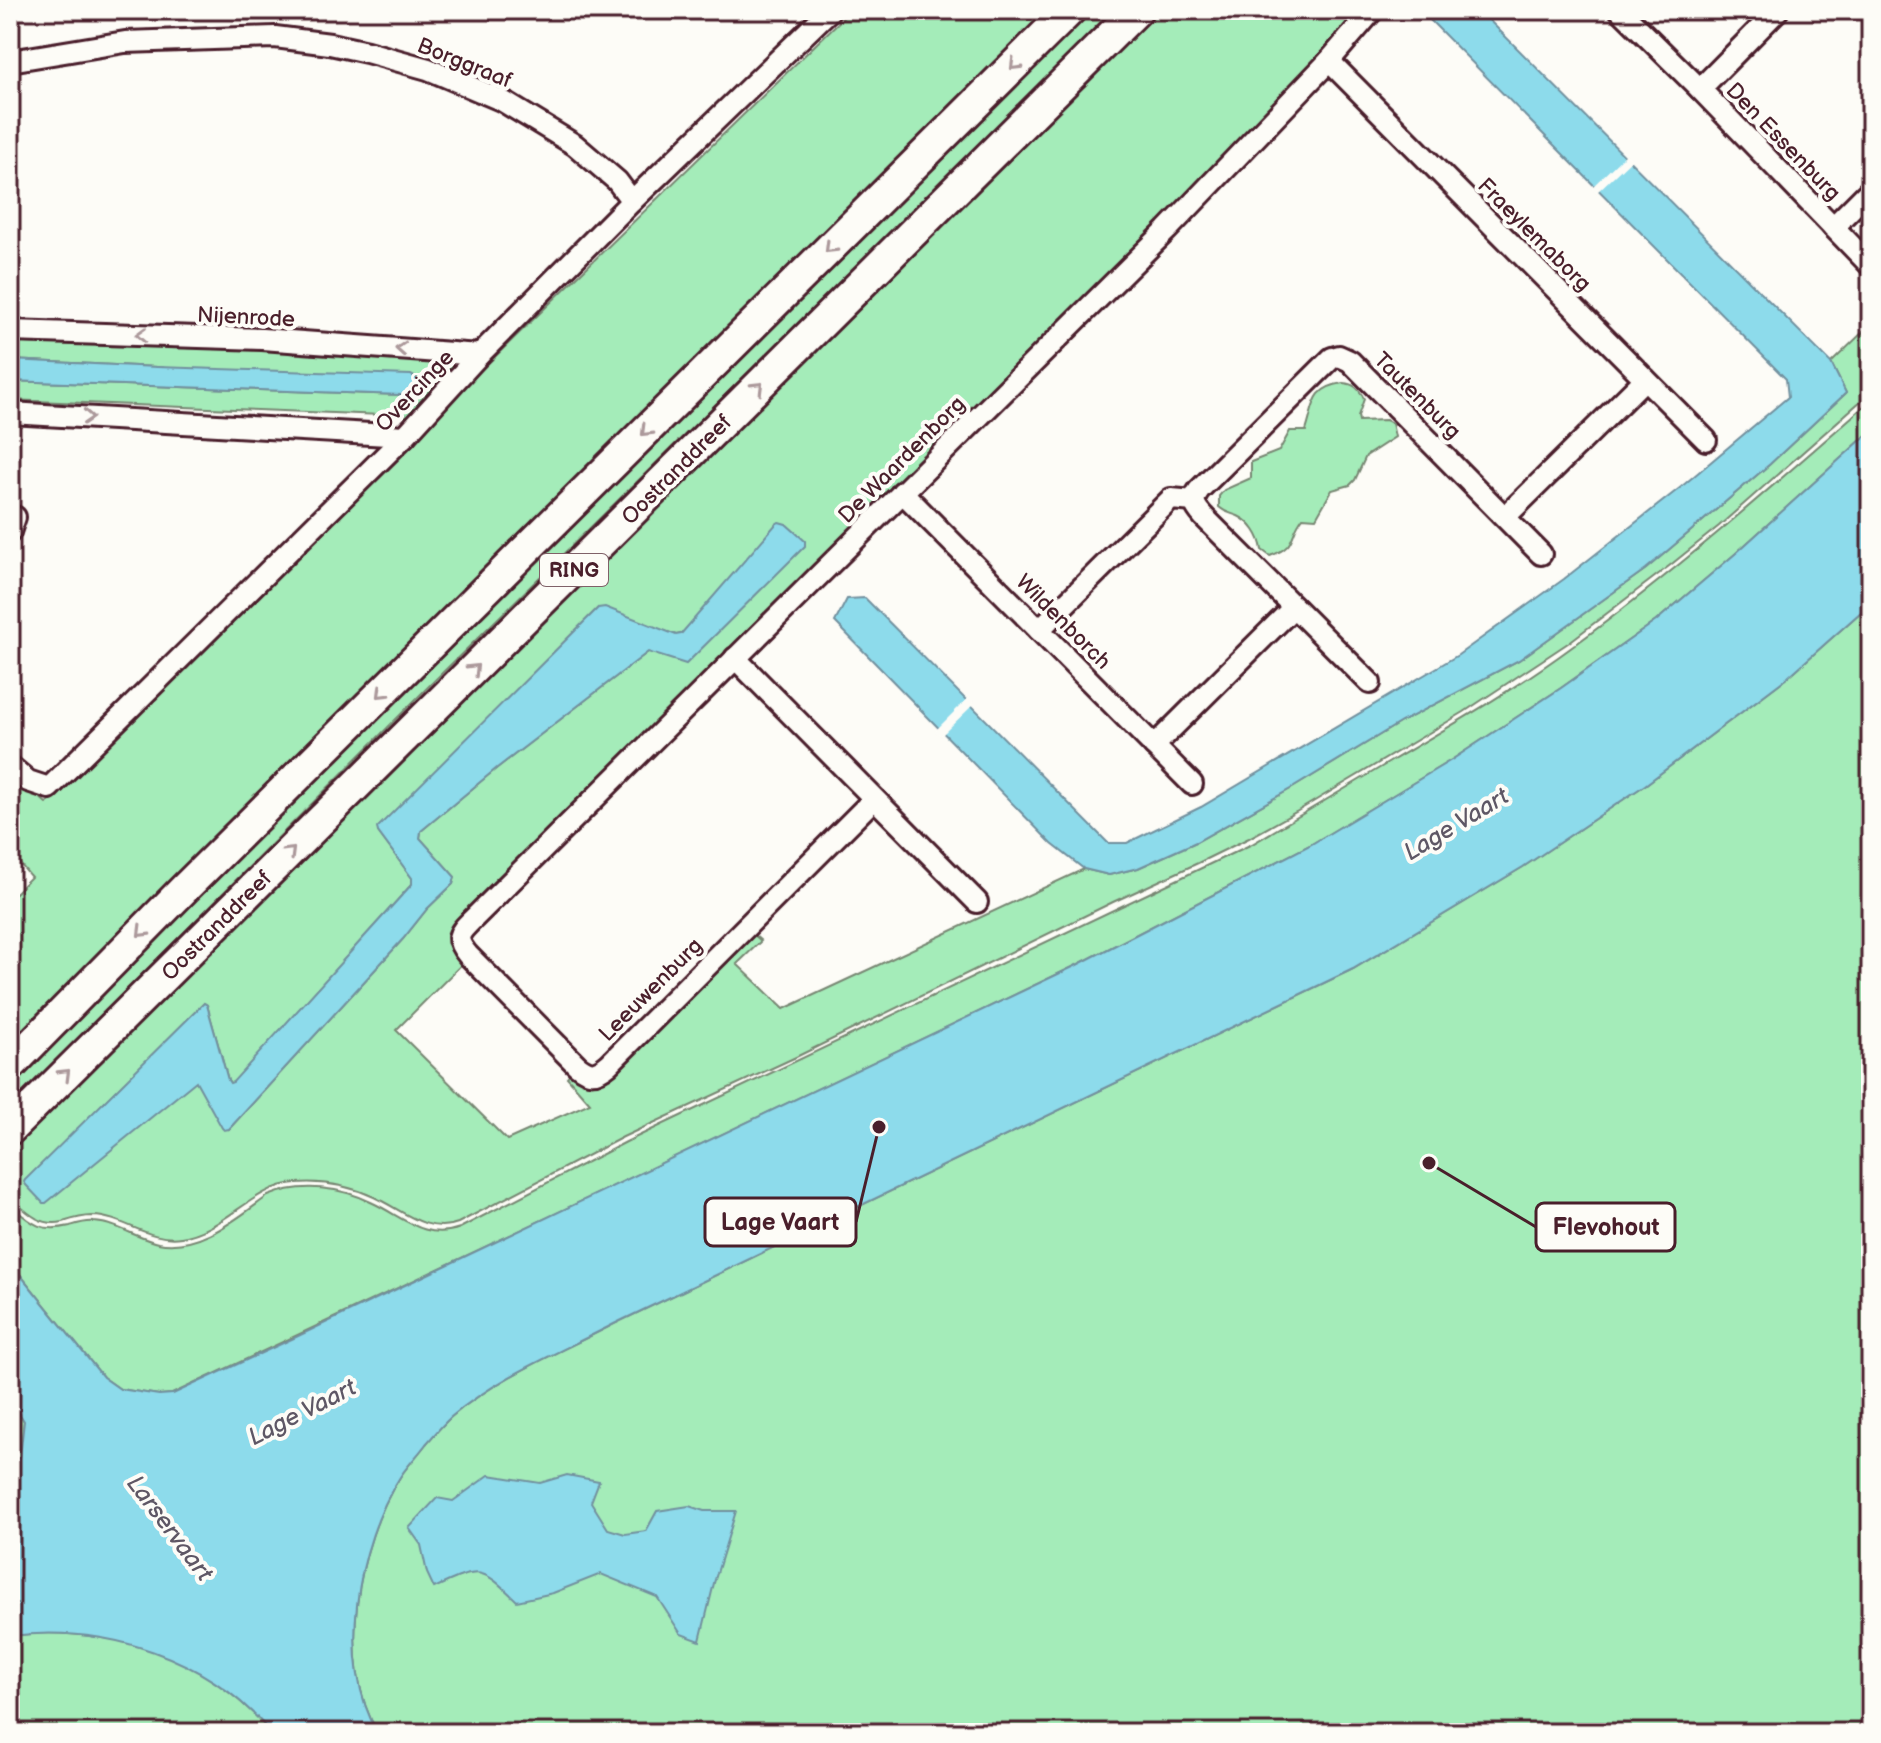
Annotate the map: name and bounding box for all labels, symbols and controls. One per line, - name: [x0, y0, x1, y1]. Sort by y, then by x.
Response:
- street label: Borggraaf: [413, 32, 516, 95]
- one-way arrow: [1010, 56, 1024, 70]
- street label: Den Essenburg: [1720, 77, 1846, 207]
- street label: Fraeylemaborg: [1472, 173, 1596, 297]
- one-way arrow: [825, 239, 839, 253]
- street label: Nijenrode: [196, 301, 296, 334]
- one-way arrow: [134, 327, 147, 344]
- one-way arrow: [394, 341, 407, 358]
- street label: Overcinge: [370, 344, 460, 438]
- street label: Tautenburg: [1368, 347, 1466, 445]
- one-way arrow: [749, 382, 763, 396]
- street label: De Waardenborg: [833, 391, 971, 529]
- one-way arrow: [82, 409, 95, 426]
- street label: Oostranddreef: [616, 409, 738, 531]
- one-way arrow: [641, 422, 655, 436]
- road number: RING: [540, 554, 608, 586]
- street label: Wildenborch: [1010, 569, 1116, 675]
- one-way arrow: [465, 663, 479, 678]
- one-way arrow: [377, 684, 391, 698]
- water label: Lage Vaart: [1399, 782, 1514, 867]
- one-way arrow: [281, 847, 295, 861]
- street label: Oostranddreef: [156, 865, 278, 987]
- one-way arrow: [137, 923, 151, 937]
- street label: Leeuwenburg: [594, 933, 708, 1047]
- one-way arrow: [56, 1069, 70, 1083]
- callout: Lage Vaart: [705, 1198, 856, 1246]
- callout: Flevohout: [1536, 1203, 1675, 1251]
- text: Lage Vaart: [721, 1208, 839, 1237]
- text: Flevohout: [1552, 1213, 1660, 1242]
- water label: Lage Vaart: [244, 1373, 361, 1452]
- water label: Larservaart: [120, 1470, 219, 1587]

